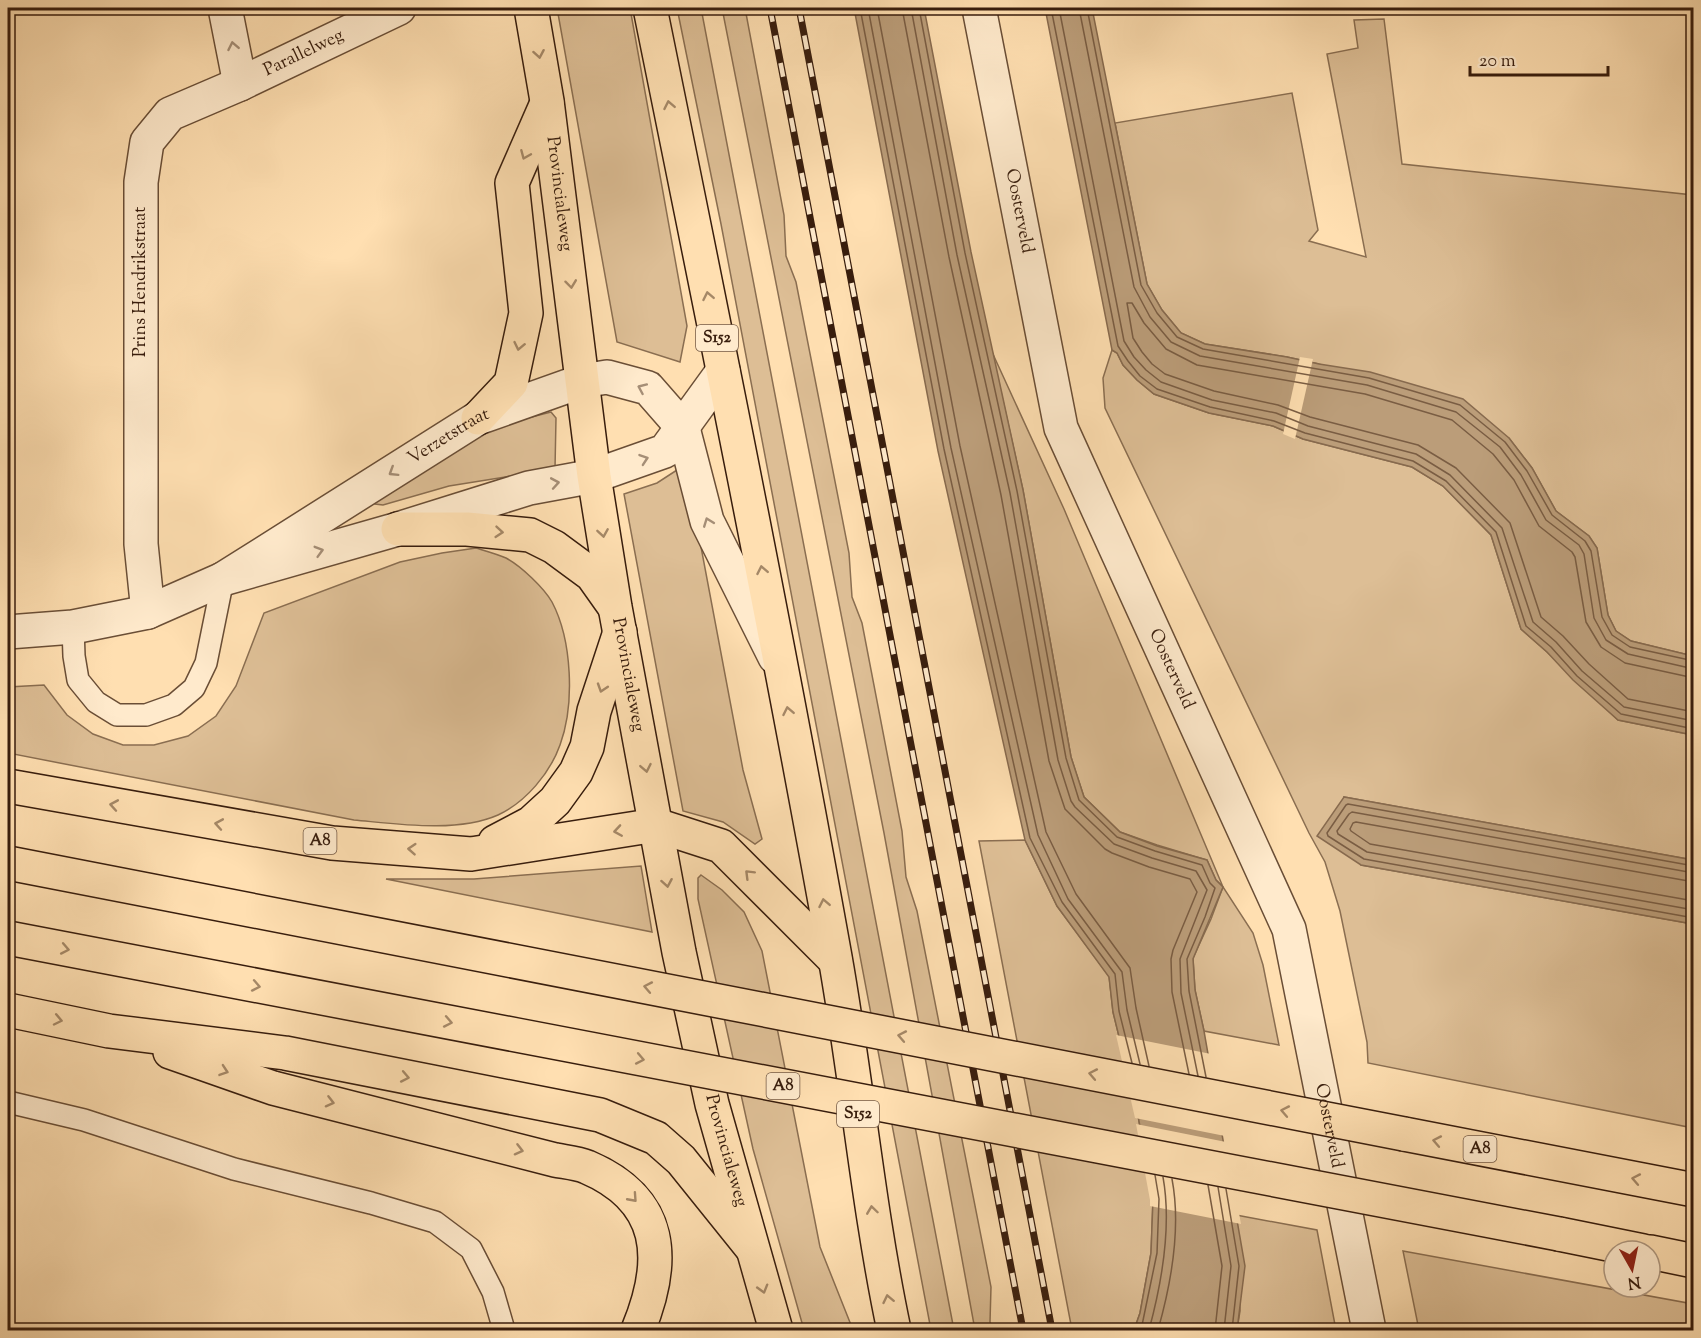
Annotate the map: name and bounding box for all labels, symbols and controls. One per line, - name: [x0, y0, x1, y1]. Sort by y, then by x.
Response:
- street label: Parallelweg: [259, 23, 349, 84]
- scale bar: [1470, 39, 1608, 77]
- one-way arrow: [227, 41, 240, 51]
- one-way arrow: [532, 49, 545, 59]
- text: 20 m: [1479, 49, 1516, 75]
- one-way arrow: [663, 100, 676, 110]
- street label: Provincialeweg: [539, 135, 579, 253]
- one-way arrow: [520, 149, 532, 160]
- street label: Oosterveld: [998, 167, 1040, 256]
- street label: Prins Hendrikstraat: [128, 207, 154, 357]
- one-way arrow: [564, 279, 577, 289]
- one-way arrow: [702, 291, 715, 301]
- road number: S152: [696, 325, 738, 351]
- one-way arrow: [513, 341, 526, 351]
- one-way arrow: [637, 383, 648, 395]
- street label: Verzetstraat: [403, 402, 493, 472]
- one-way arrow: [638, 453, 649, 466]
- one-way arrow: [388, 464, 399, 475]
- one-way arrow: [550, 477, 560, 490]
- one-way arrow: [703, 517, 716, 527]
- one-way arrow: [494, 525, 503, 538]
- one-way arrow: [597, 529, 609, 538]
- one-way arrow: [314, 546, 324, 559]
- one-way arrow: [756, 565, 769, 575]
- street label: Provincialeweg: [604, 616, 651, 734]
- street label: Oosterveld: [1141, 625, 1200, 714]
- one-way arrow: [596, 682, 609, 693]
- one-way arrow: [782, 706, 795, 716]
- one-way arrow: [639, 763, 652, 773]
- one-way arrow: [109, 800, 119, 812]
- one-way arrow: [215, 818, 225, 831]
- one-way arrow: [613, 825, 622, 837]
- road number: A8: [304, 828, 336, 854]
- one-way arrow: [408, 843, 417, 856]
- one-way arrow: [746, 871, 757, 882]
- one-way arrow: [660, 878, 672, 888]
- one-way arrow: [818, 898, 831, 908]
- one-way arrow: [60, 942, 70, 955]
- one-way arrow: [251, 979, 261, 992]
- one-way arrow: [644, 981, 654, 994]
- one-way arrow: [53, 1013, 63, 1026]
- one-way arrow: [443, 1015, 453, 1028]
- one-way arrow: [897, 1030, 907, 1043]
- one-way arrow: [634, 1052, 644, 1065]
- one-way arrow: [218, 1063, 229, 1076]
- one-way arrow: [1088, 1068, 1098, 1081]
- one-way arrow: [399, 1070, 409, 1083]
- road number: A8: [766, 1073, 800, 1099]
- street label: Oosterveld: [1307, 1081, 1349, 1170]
- street label: Provincialeweg: [697, 1092, 754, 1210]
- one-way arrow: [325, 1095, 335, 1108]
- road number: S152: [837, 1101, 879, 1127]
- one-way arrow: [1280, 1105, 1290, 1118]
- one-way arrow: [1432, 1135, 1442, 1148]
- road number: A8: [1464, 1136, 1496, 1162]
- one-way arrow: [514, 1143, 524, 1156]
- one-way arrow: [1631, 1173, 1641, 1186]
- one-way arrow: [626, 1192, 637, 1202]
- one-way arrow: [867, 1206, 879, 1215]
- north arrow: [1602, 1239, 1662, 1299]
- text: N: [1626, 1269, 1642, 1294]
- one-way arrow: [756, 1284, 769, 1294]
- one-way arrow: [882, 1295, 895, 1305]

